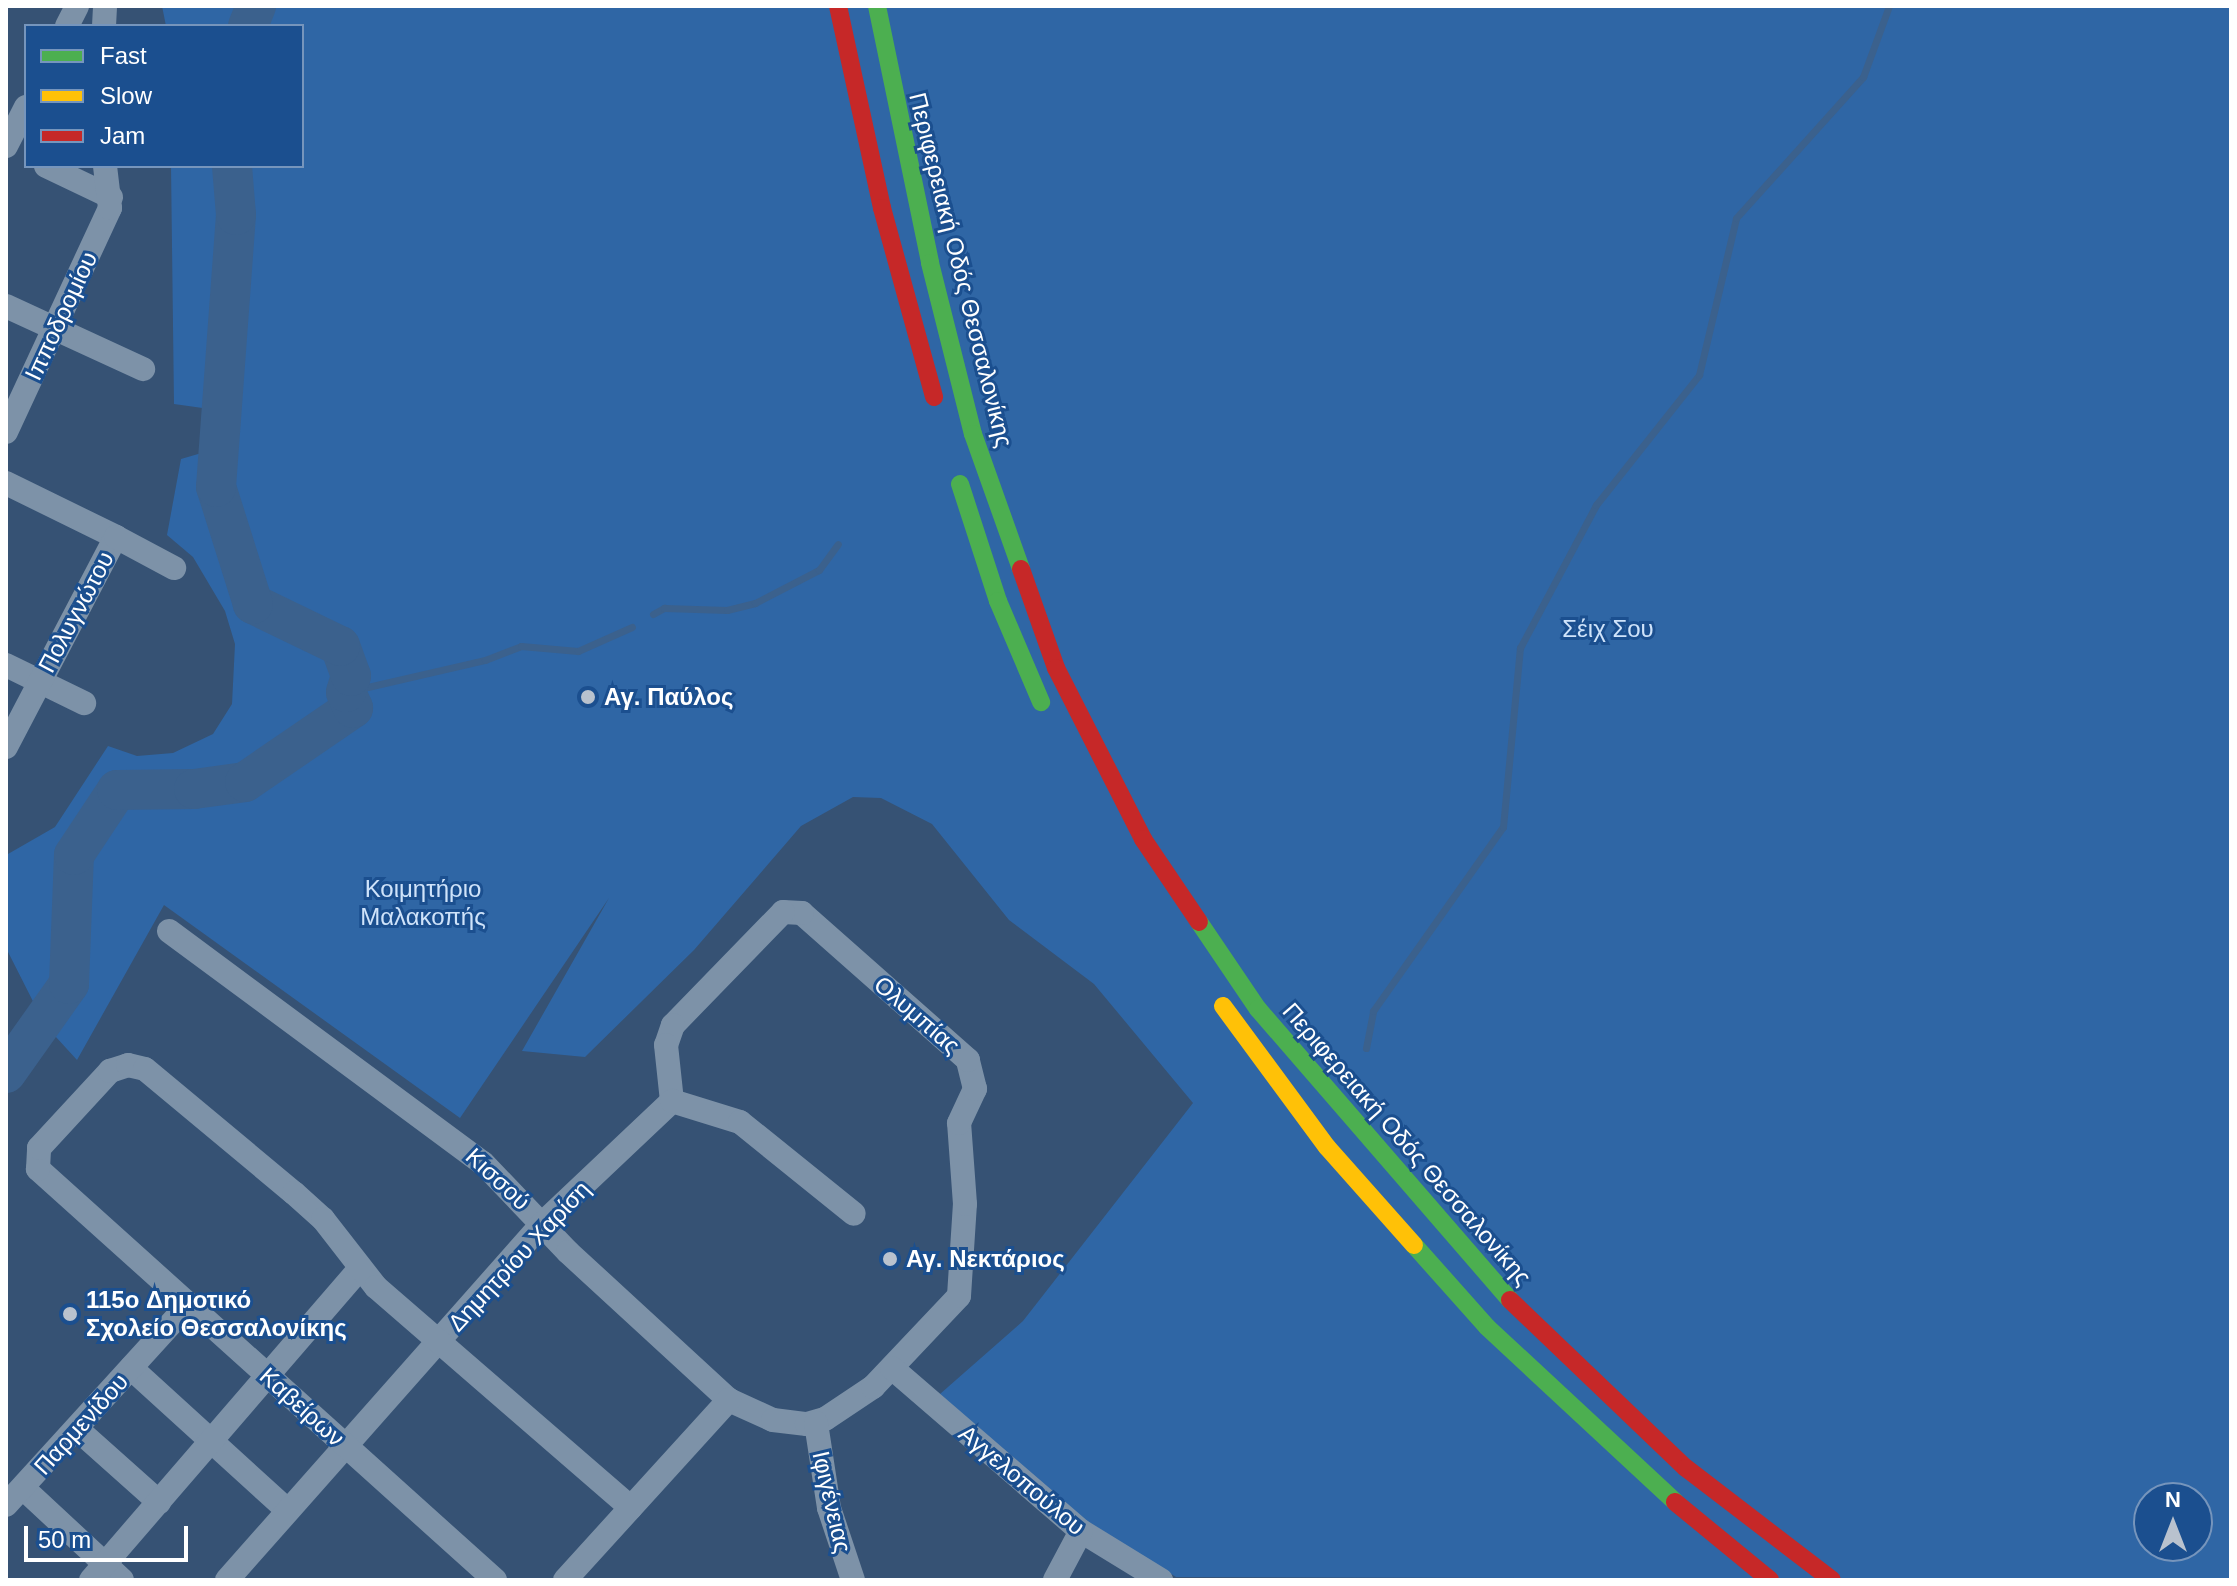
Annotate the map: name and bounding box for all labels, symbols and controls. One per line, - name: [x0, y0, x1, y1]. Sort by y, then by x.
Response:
- legend: [24, 24, 304, 168]
- text: Fast: [100, 42, 147, 69]
- text: Slow: [100, 82, 152, 109]
- street label: Περιφερειακή Οδός Θεσσαλονίκης: [903, 90, 1019, 450]
- text: Jam: [100, 122, 145, 149]
- street label: Ιπποδρομίου: [19, 247, 103, 385]
- street label: Πολυγνώτου: [32, 547, 120, 677]
- park label: Σέιχ Σου: [1562, 615, 1654, 643]
- place label: Αγ. Παύλος: [604, 683, 733, 711]
- marker: Αγ. Παύλος: [579, 688, 597, 706]
- park label: Κοιμητήριο Μαλακοπής: [360, 875, 486, 931]
- street label: Ολυμπίας: [868, 970, 966, 1060]
- street label: Περιφερειακή Οδός Θεσσαλονίκης: [1277, 997, 1537, 1291]
- street label: Κισσού: [460, 1142, 536, 1216]
- street label: Δημητρίου Χαρίση: [442, 1175, 596, 1337]
- place label: Αγ. Νεκτάριος: [906, 1245, 1065, 1273]
- marker: Αγ. Νεκτάριος: [881, 1250, 899, 1268]
- place label: 115o Δημοτικό Σχολείο Θεσσαλονίκης: [86, 1286, 347, 1342]
- marker: 115o Δημοτικό Σχολείο Θεσσαλονίκης: [61, 1305, 79, 1323]
- street label: Καβείρων: [254, 1362, 350, 1452]
- street label: Παρμενίδου: [28, 1367, 134, 1481]
- street label: Αγγελοπούλου: [953, 1419, 1091, 1541]
- street label: Ιφιγένειας: [806, 1448, 858, 1556]
- north arrow: [2133, 1482, 2213, 1562]
- text: N: [2165, 1487, 2181, 1512]
- scale bar: [28, 1510, 192, 1560]
- text: 50 m: [38, 1526, 91, 1553]

